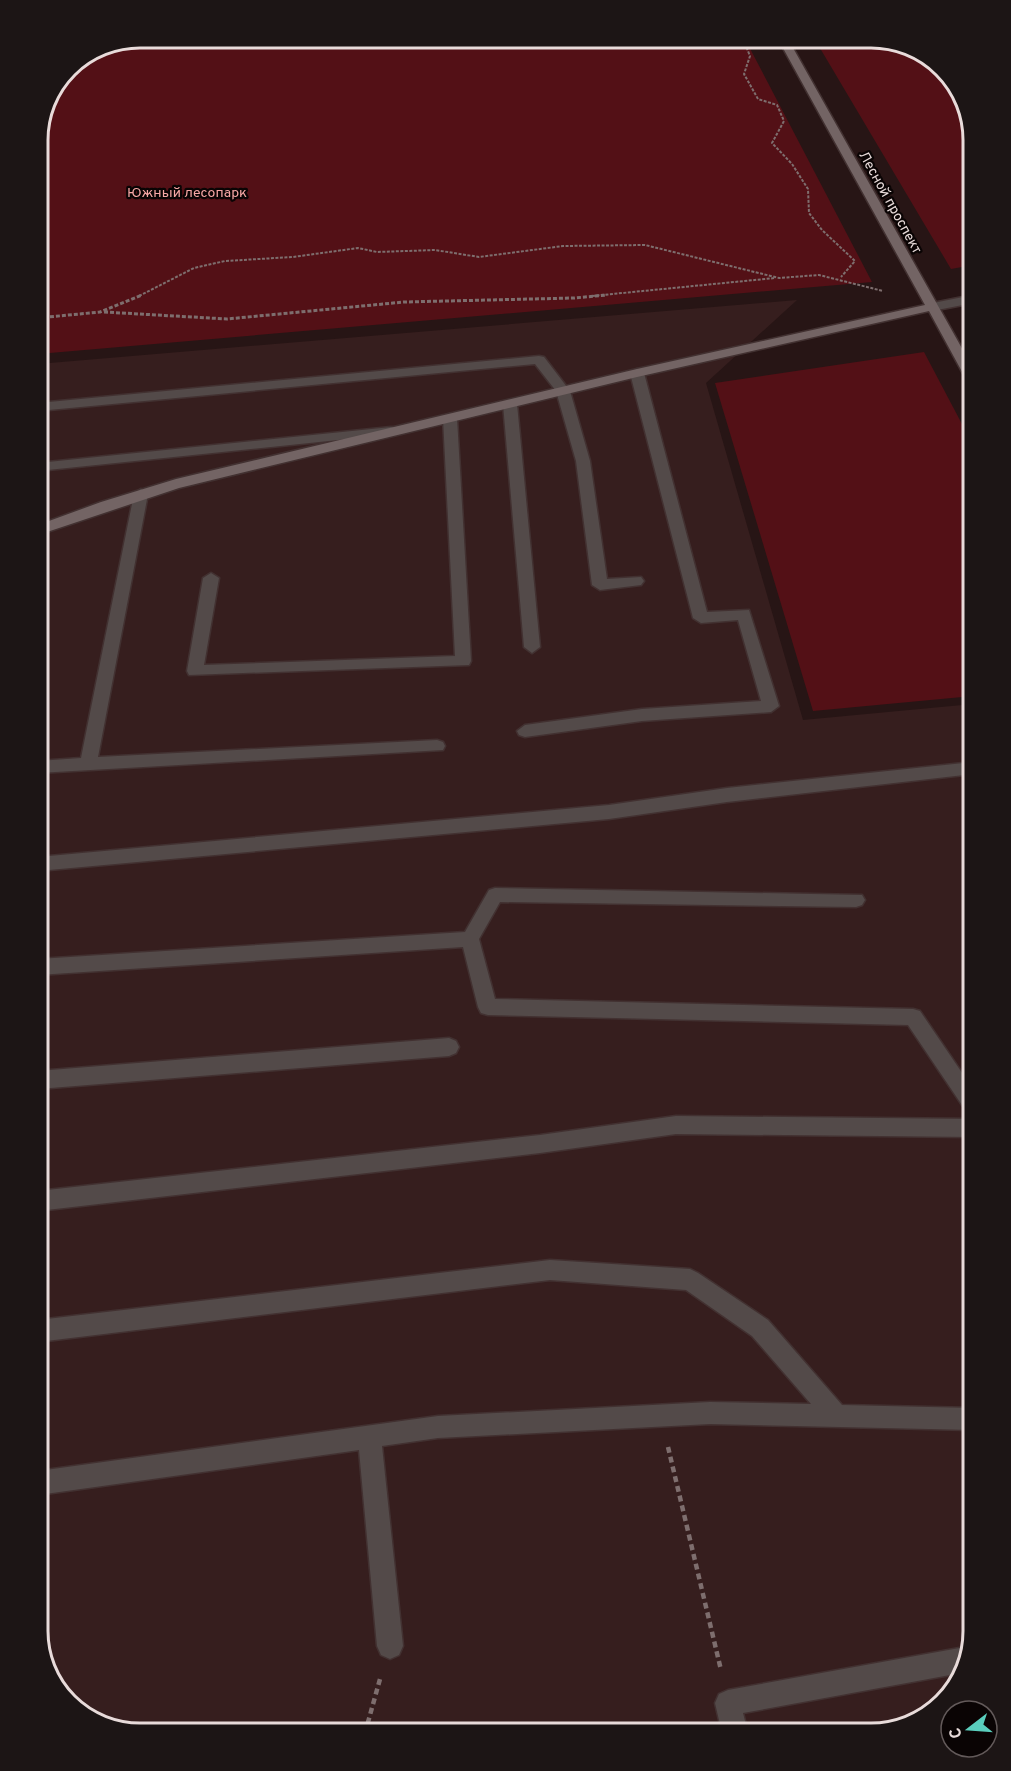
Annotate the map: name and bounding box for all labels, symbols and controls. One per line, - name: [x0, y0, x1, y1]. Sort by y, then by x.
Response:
- street label: Лесной проспект: [854, 148, 925, 257]
- park label: Южный лесопарк: [127, 185, 247, 202]
- north arrow: [939, 1699, 999, 1759]
- text: С: [946, 1725, 968, 1741]

